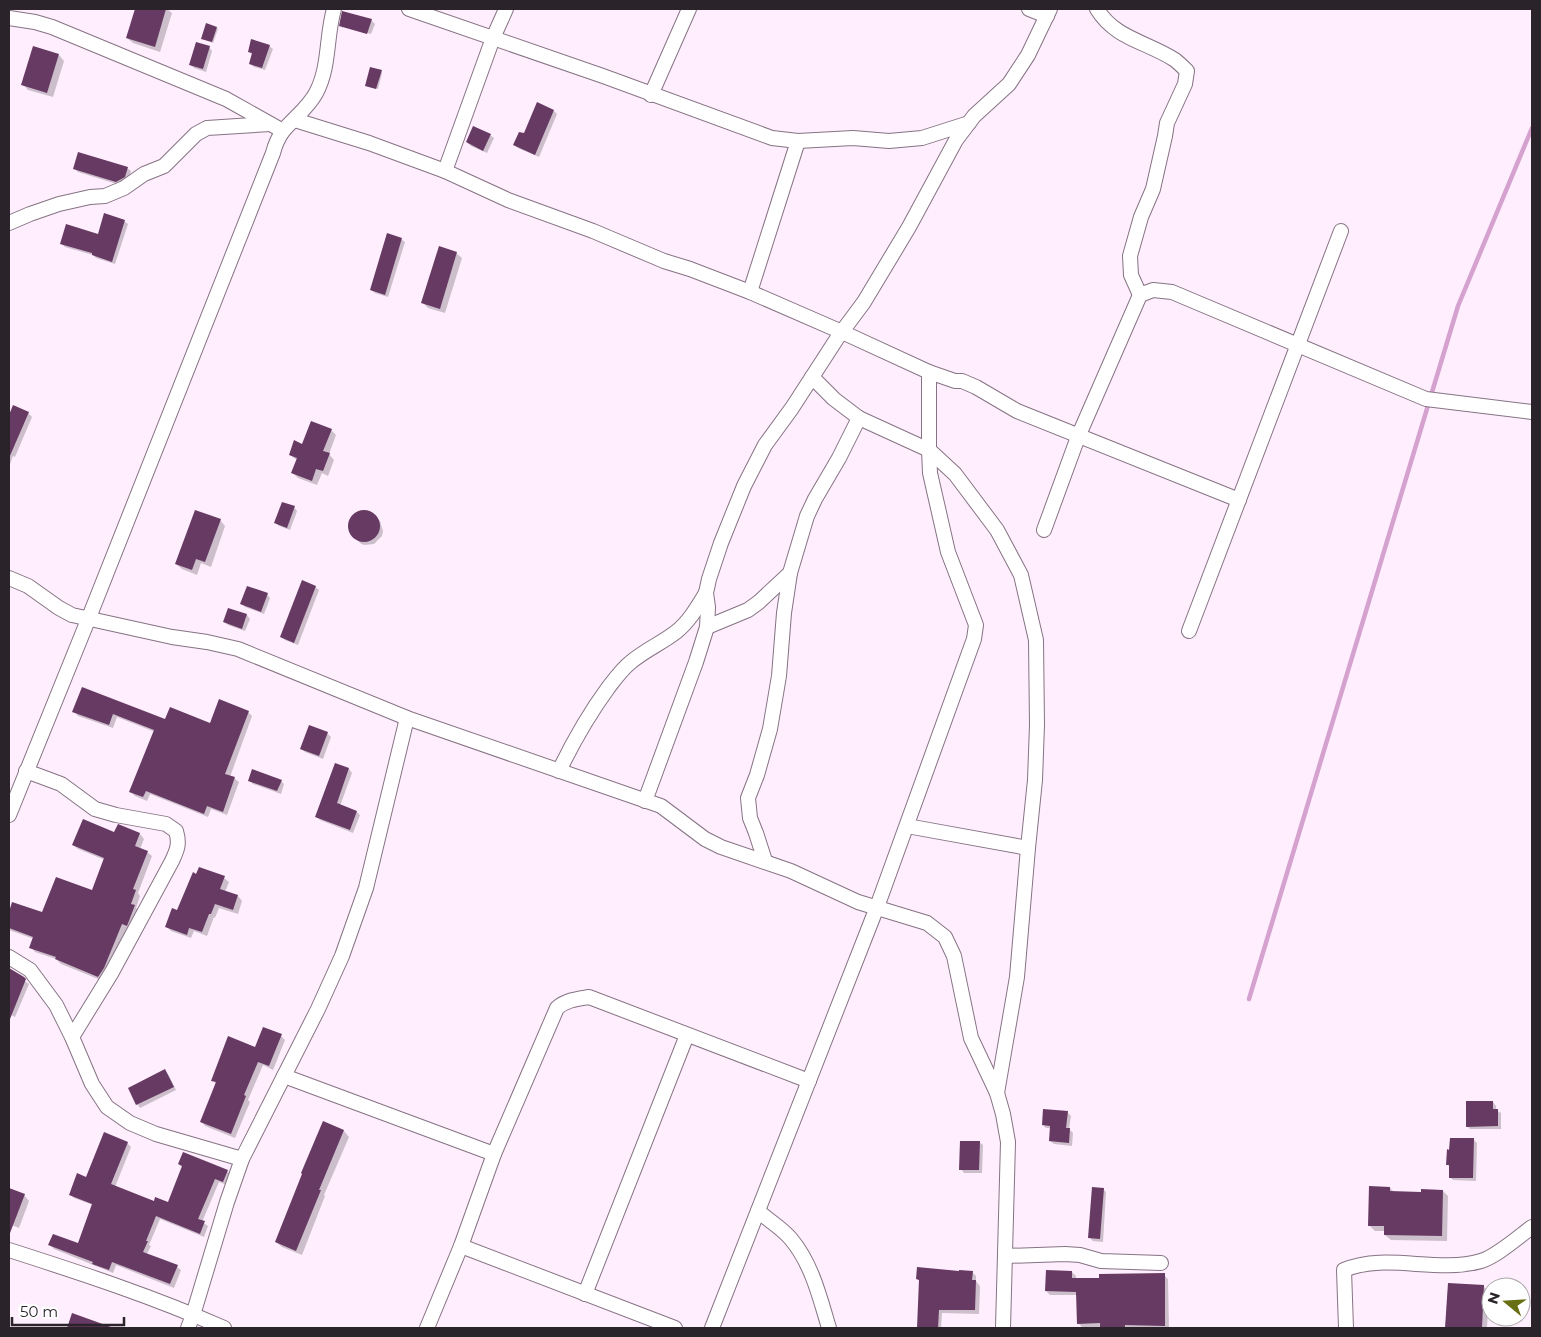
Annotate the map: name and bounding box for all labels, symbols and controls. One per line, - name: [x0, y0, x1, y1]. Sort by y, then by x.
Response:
- north arrow: [1481, 1277, 1531, 1327]
- text: N: [1483, 1290, 1504, 1306]
- scale bar: [12, 1294, 125, 1326]
- text: 50 m: [20, 1302, 58, 1321]

